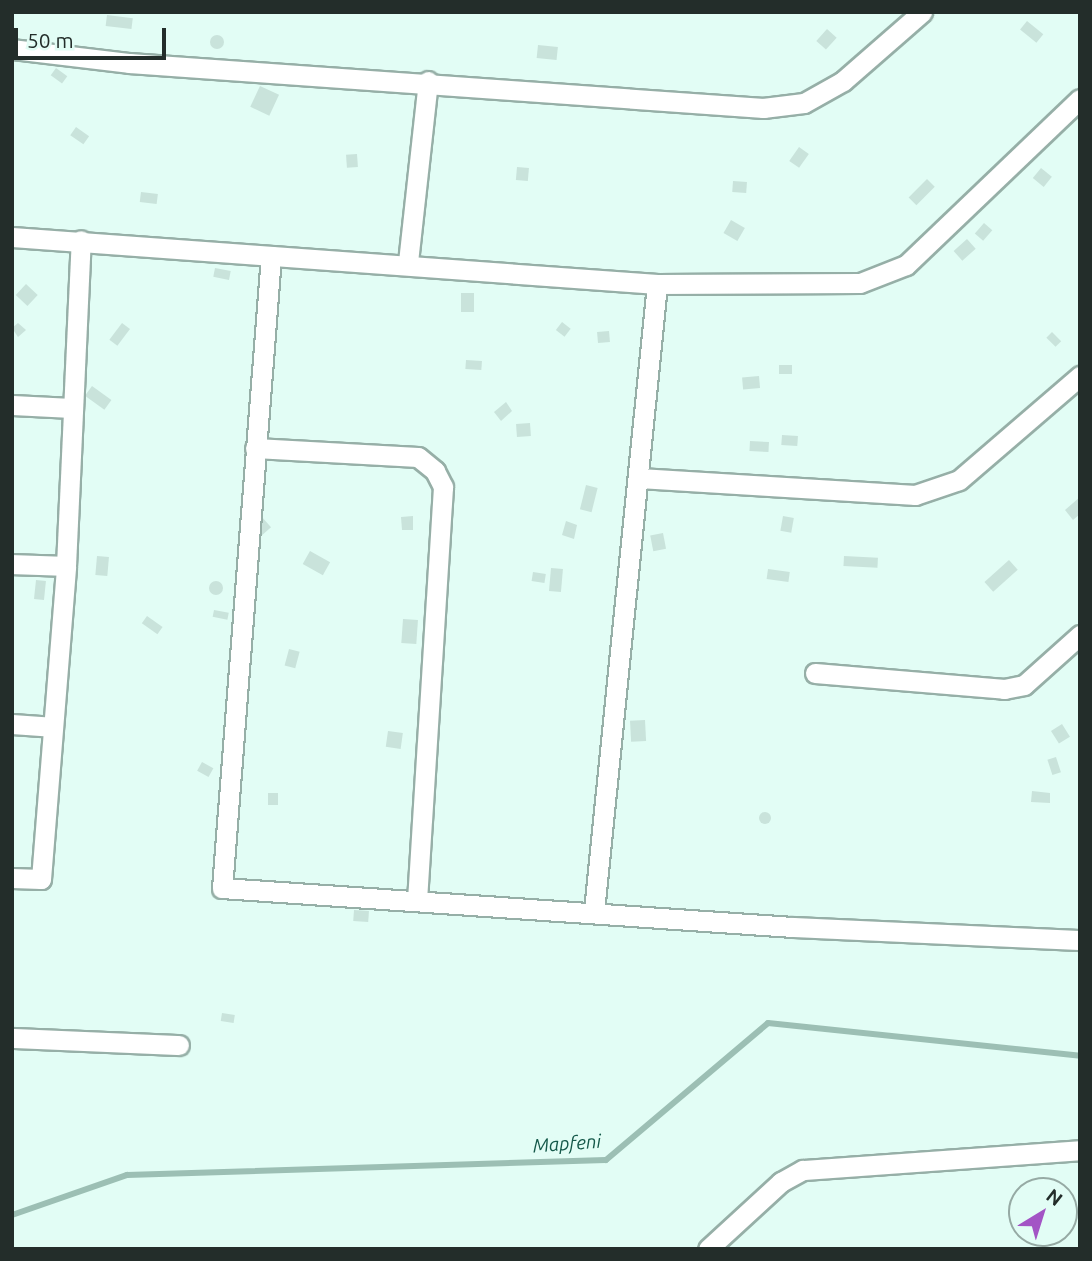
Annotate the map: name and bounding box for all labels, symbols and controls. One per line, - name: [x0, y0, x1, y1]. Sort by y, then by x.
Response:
- scale bar: [18, 14, 170, 58]
- text: 50 m: [27, 28, 74, 52]
- water label: Mapfeni: [532, 1130, 602, 1158]
- north arrow: [1008, 1177, 1078, 1247]
- text: N: [1042, 1184, 1067, 1210]

